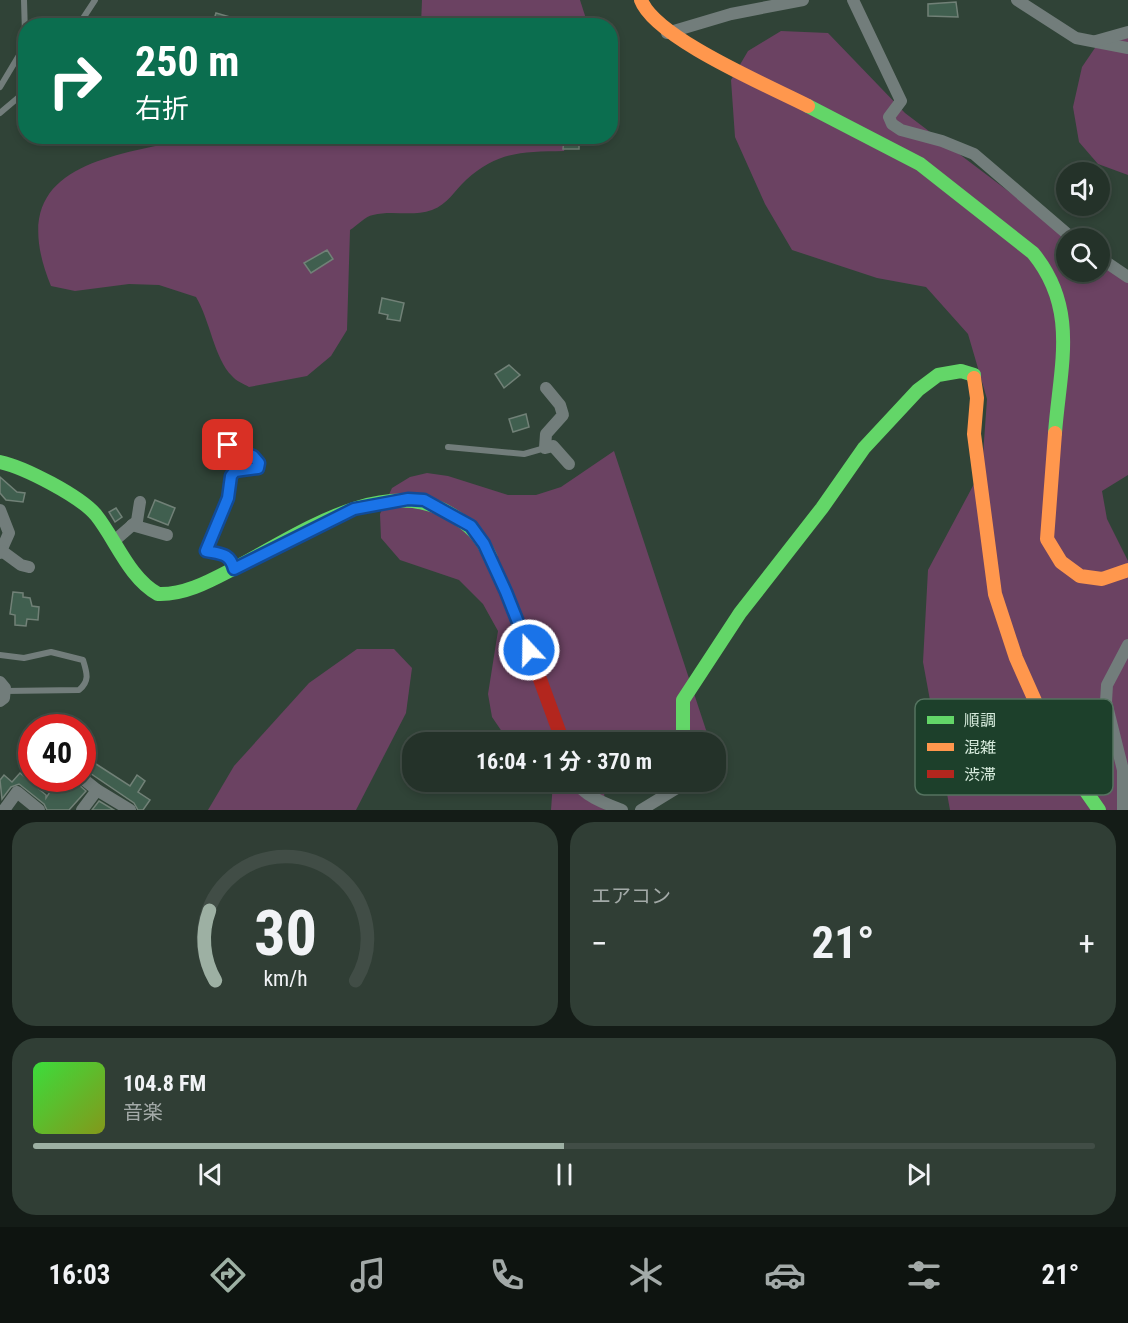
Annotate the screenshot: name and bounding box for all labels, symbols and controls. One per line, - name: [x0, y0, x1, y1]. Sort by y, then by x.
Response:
- text: 250 m: [135, 37, 240, 86]
- icon: right: [36, 42, 114, 120]
- text: 右折: [135, 93, 189, 125]
- map controls: [1056, 162, 1110, 282]
- button: sound: [1056, 162, 1110, 216]
- button: search: [1056, 228, 1110, 282]
- pin: [202, 419, 253, 470]
- icon: arrive: [211, 428, 244, 461]
- position arrow: [497, 618, 561, 682]
- legend: [915, 699, 1113, 795]
- text: 順調: [964, 711, 996, 730]
- speed limit sign: 40: [18, 714, 96, 792]
- text: 混雑: [964, 738, 996, 757]
- text: 16:04 · 1 分 · 370 m: [476, 749, 652, 774]
- text: 渋滞: [964, 765, 996, 784]
- text: エアコン: [591, 884, 671, 908]
- text: 30: [253, 897, 317, 970]
- text: 21°: [812, 916, 875, 969]
- text: −: [591, 924, 608, 963]
- text: +: [1079, 924, 1095, 963]
- text: km/h: [263, 966, 307, 991]
- text: 104.8 FM: [123, 1071, 206, 1096]
- text: 音楽: [123, 1100, 163, 1124]
- icon: previous: [194, 1158, 227, 1191]
- icon: pause: [548, 1158, 581, 1191]
- icon: next: [902, 1158, 935, 1191]
- icon: directions: [207, 1254, 249, 1296]
- icon: music: [347, 1254, 389, 1296]
- icon: phone: [486, 1254, 528, 1296]
- icon: climate: [625, 1254, 667, 1296]
- icon: car: [764, 1254, 806, 1296]
- icon: filters: [903, 1254, 945, 1296]
- text: 16:03: [49, 1259, 110, 1291]
- text: 21°: [1042, 1259, 1079, 1291]

